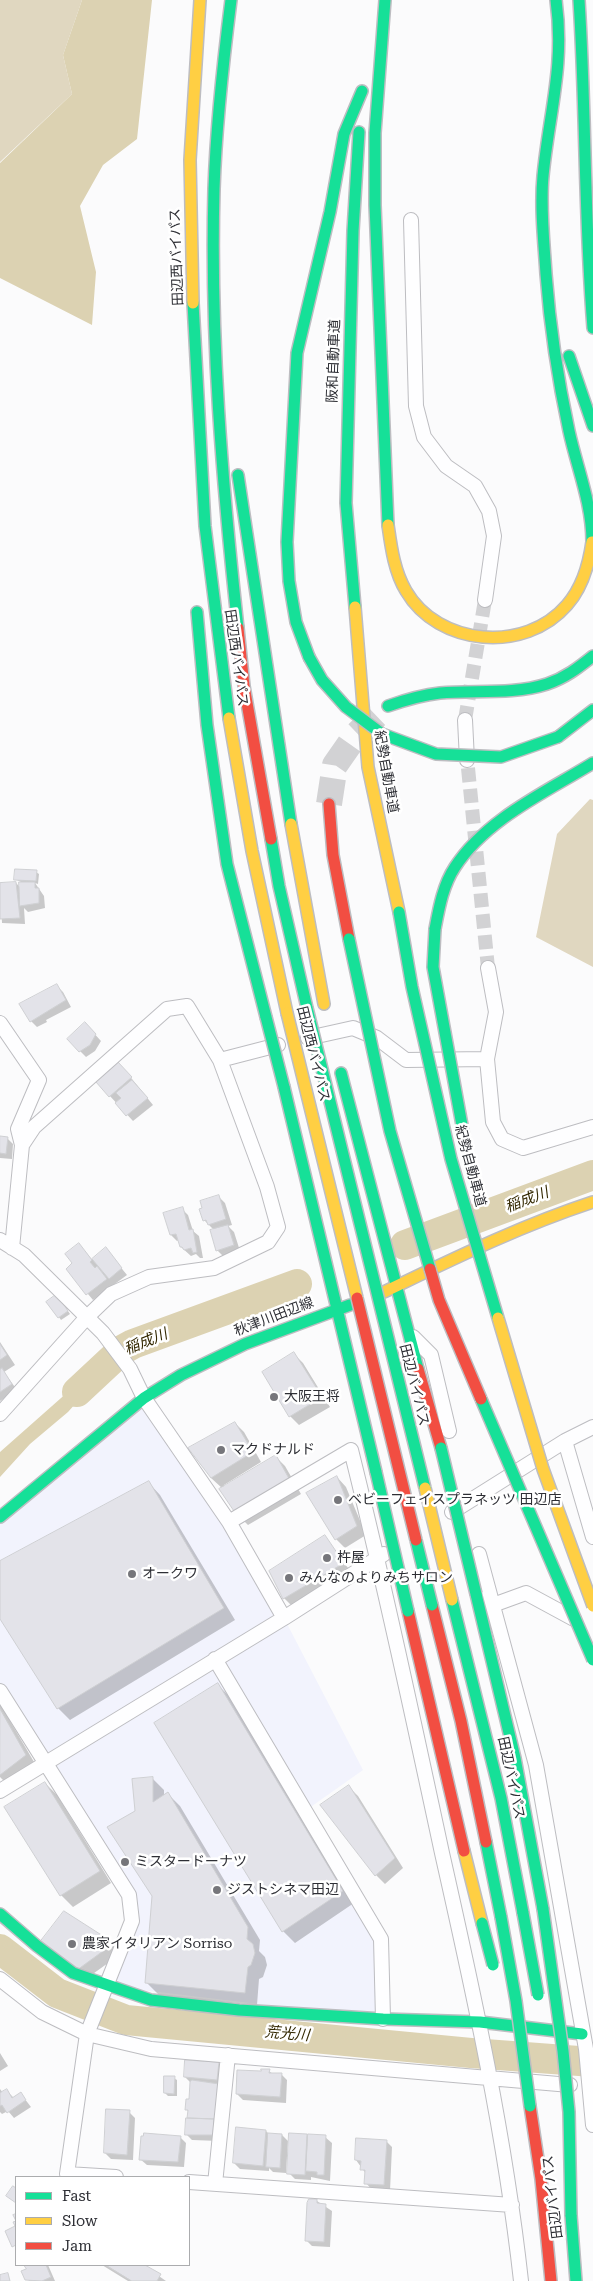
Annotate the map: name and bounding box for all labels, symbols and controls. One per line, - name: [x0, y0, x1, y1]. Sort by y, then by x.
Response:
- street label: 田辺西バイパス: [167, 208, 187, 306]
- street label: 阪和自動車道: [324, 319, 344, 403]
- street label: 田辺西バイパス: [221, 608, 251, 708]
- street label: 紀勢自動車道: [370, 729, 402, 815]
- street label: 田辺西バイパス: [293, 1004, 333, 1104]
- street label: 紀勢自動車道: [451, 1123, 489, 1209]
- water label: 稲成川: [503, 1184, 551, 1216]
- street label: 秋津川田辺線: [232, 1294, 316, 1340]
- water label: 稲成川: [122, 1325, 170, 1359]
- street label: 田辺バイパス: [396, 1342, 432, 1428]
- place label: 大阪王将: [284, 1389, 340, 1405]
- marker: 大阪王将: [268, 1391, 280, 1403]
- place label: マクドナルド: [231, 1442, 315, 1458]
- marker: マクドナルド: [215, 1444, 227, 1456]
- place label: ベビーフェイスプラネッツ 田辺店: [348, 1492, 562, 1508]
- marker: ベビーフェイスプラネッツ 田辺店: [332, 1494, 344, 1506]
- place label: 杵屋: [337, 1550, 365, 1566]
- marker: 杵屋: [321, 1552, 333, 1564]
- place label: オークワ: [142, 1566, 198, 1582]
- marker: オークワ: [126, 1568, 138, 1580]
- place label: みんなのよりみちサロン: [299, 1570, 453, 1586]
- marker: みんなのよりみちサロン: [283, 1572, 295, 1584]
- street label: 田辺バイパス: [494, 1735, 528, 1821]
- place label: ミスタードーナツ: [135, 1854, 247, 1870]
- marker: ミスタードーナツ: [119, 1856, 131, 1868]
- place label: ジストシネマ田辺: [227, 1882, 339, 1898]
- marker: ジストシネマ田辺: [211, 1884, 223, 1896]
- place label: 農家イタリアン Sorriso: [82, 1936, 232, 1952]
- marker: 農家イタリアン Sorriso: [66, 1938, 78, 1950]
- water label: 荒光川: [264, 2023, 310, 2045]
- street label: 田辺バイパス: [540, 2154, 566, 2240]
- legend: [15, 2176, 190, 2266]
- text: Fast: [62, 2187, 91, 2205]
- text: Slow: [62, 2212, 97, 2230]
- text: Jam: [62, 2237, 92, 2255]

